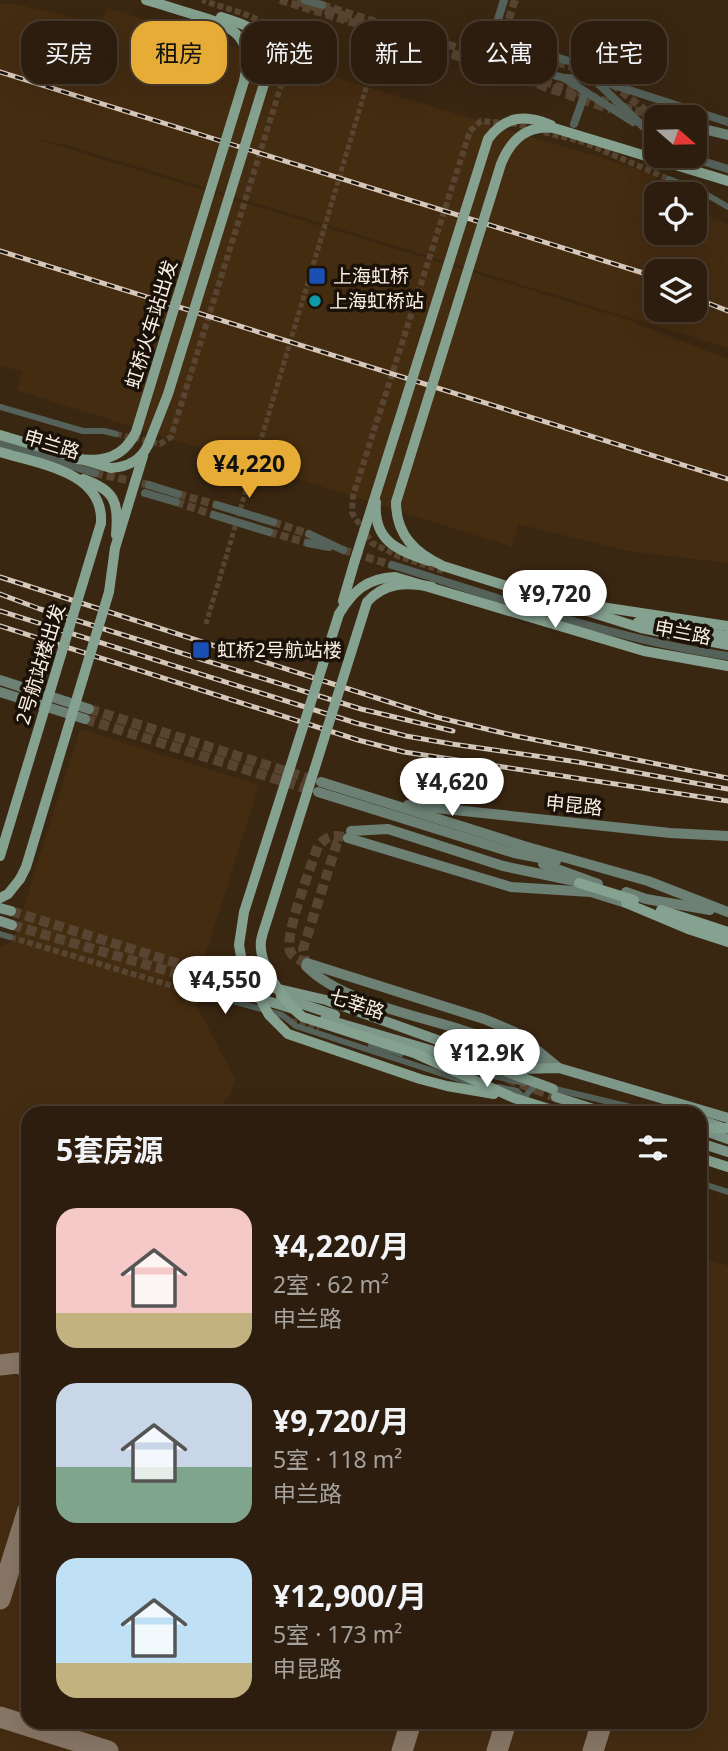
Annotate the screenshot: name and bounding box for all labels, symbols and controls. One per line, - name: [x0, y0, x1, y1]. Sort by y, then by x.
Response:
- chip: 买房: [21, 21, 117, 84]
- chip: 租房: [131, 21, 227, 84]
- chip: 筛选: [241, 21, 337, 84]
- chip: 新上: [351, 21, 447, 84]
- chip: 公寓: [461, 21, 557, 84]
- chip: 住宅: [571, 21, 667, 84]
- north arrow: [644, 105, 707, 168]
- map controls: [644, 105, 707, 322]
- button: locate: [644, 182, 707, 245]
- street label: 虹桥火车站出发: [119, 257, 183, 391]
- button: layers: [644, 259, 707, 322]
- place label: 上海虹桥: [333, 263, 409, 289]
- marker: 上海虹桥: [307, 266, 327, 286]
- place label: 上海虹桥站: [329, 288, 424, 314]
- marker: 上海虹桥站: [307, 293, 323, 309]
- street label: 申兰路: [21, 423, 83, 465]
- pin: ¥4,220: [192, 440, 306, 500]
- text: ¥4,220: [213, 447, 285, 479]
- pin: ¥9,720: [498, 570, 612, 630]
- text: ¥9,720: [519, 577, 591, 609]
- street label: 2号航站楼出发: [9, 600, 71, 728]
- street label: 申兰路: [653, 614, 713, 650]
- place label: 虹桥2号航站楼: [217, 637, 342, 663]
- marker: 虹桥2号航站楼: [191, 640, 211, 660]
- pin: ¥4,620: [395, 758, 509, 818]
- text: ¥4,620: [416, 765, 488, 797]
- street label: 申昆路: [544, 789, 604, 821]
- pin: ¥4,550: [168, 956, 282, 1016]
- text: ¥4,550: [189, 963, 261, 995]
- street label: 七莘路: [326, 983, 388, 1025]
- pin: ¥12.9K: [430, 1030, 544, 1089]
- text: ¥12.9K: [450, 1036, 524, 1068]
- text: 5套房源: [56, 1129, 163, 1170]
- icon: filters: [634, 1129, 672, 1167]
- text: ¥4,220/月: [273, 1225, 410, 1266]
- icon: home: [112, 1236, 196, 1320]
- text: 2室 · 62 m²: [273, 1268, 389, 1300]
- text: 申兰路: [273, 1302, 342, 1334]
- text: ¥9,720/月: [273, 1400, 410, 1441]
- icon: home: [112, 1411, 196, 1495]
- text: 5室 · 118 m²: [273, 1443, 402, 1475]
- text: 申兰路: [273, 1477, 342, 1509]
- text: ¥12,900/月: [273, 1575, 427, 1616]
- icon: home: [112, 1586, 196, 1670]
- text: 5室 · 173 m²: [273, 1618, 402, 1650]
- text: 申昆路: [273, 1652, 342, 1684]

